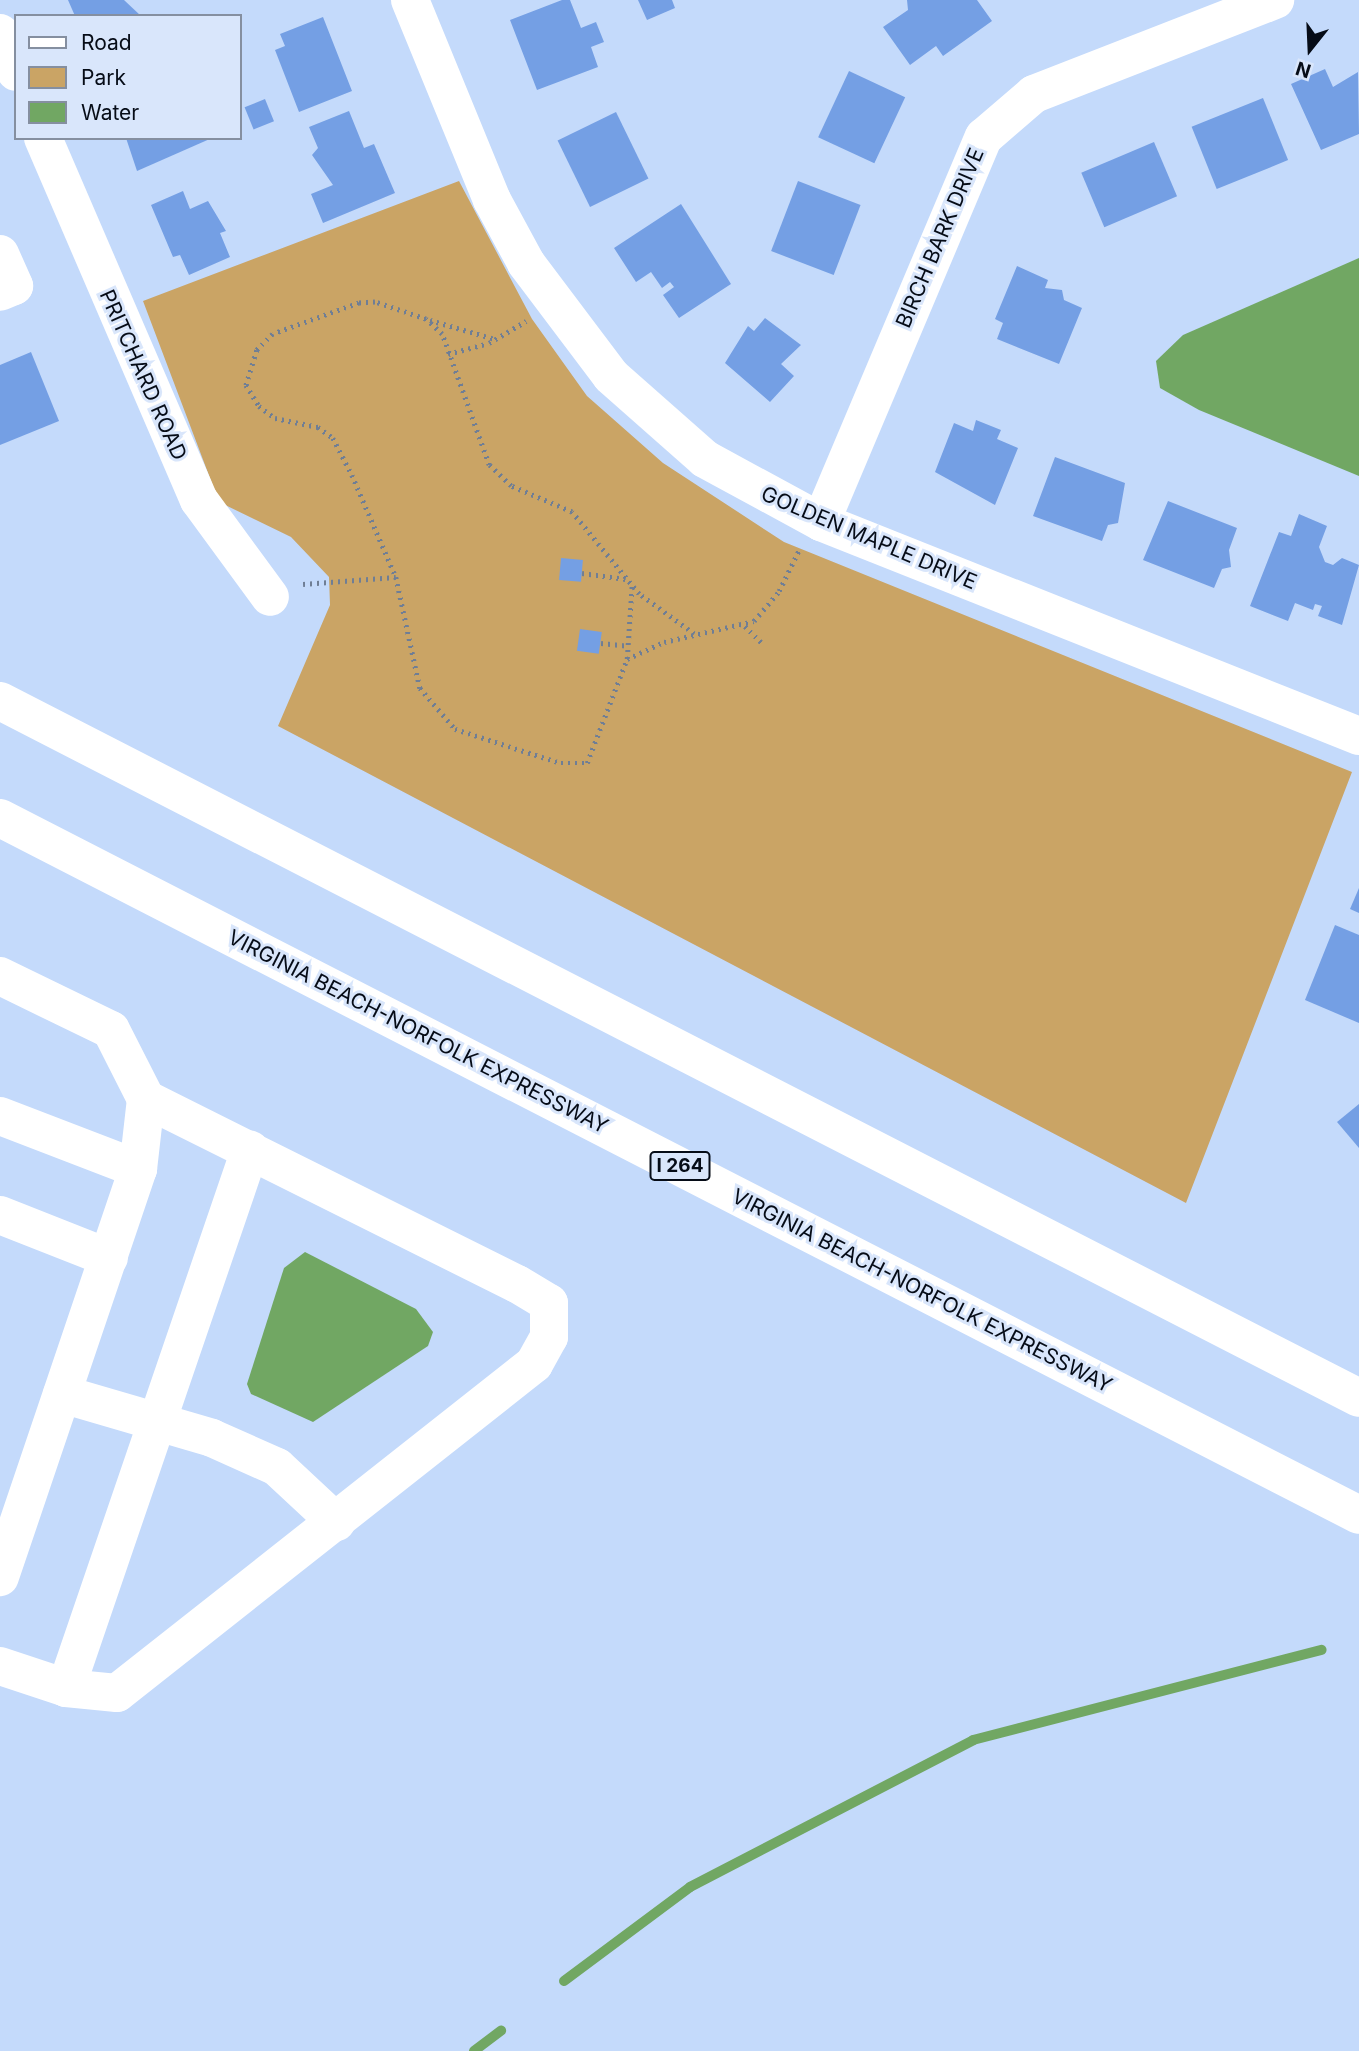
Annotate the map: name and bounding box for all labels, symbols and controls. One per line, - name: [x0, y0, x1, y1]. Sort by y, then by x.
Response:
- legend: [14, 14, 242, 140]
- north arrow: [1275, 14, 1345, 84]
- text: Road: [81, 30, 132, 55]
- text: N: [1293, 56, 1314, 83]
- text: Park: [81, 65, 126, 90]
- text: Water: [81, 100, 139, 125]
- street label: BIRCH BARK DRIVE: [891, 144, 989, 332]
- street label: PRITCHARD ROAD: [94, 286, 192, 464]
- street label: GOLDEN MAPLE DRIVE: [757, 481, 981, 595]
- street label: VIRGINIA BEACH-NORFOLK EXPRESSWAY: [224, 925, 612, 1139]
- road number: I 264: [648, 1150, 712, 1182]
- street label: VIRGINIA BEACH-NORFOLK EXPRESSWAY: [728, 1184, 1116, 1398]

